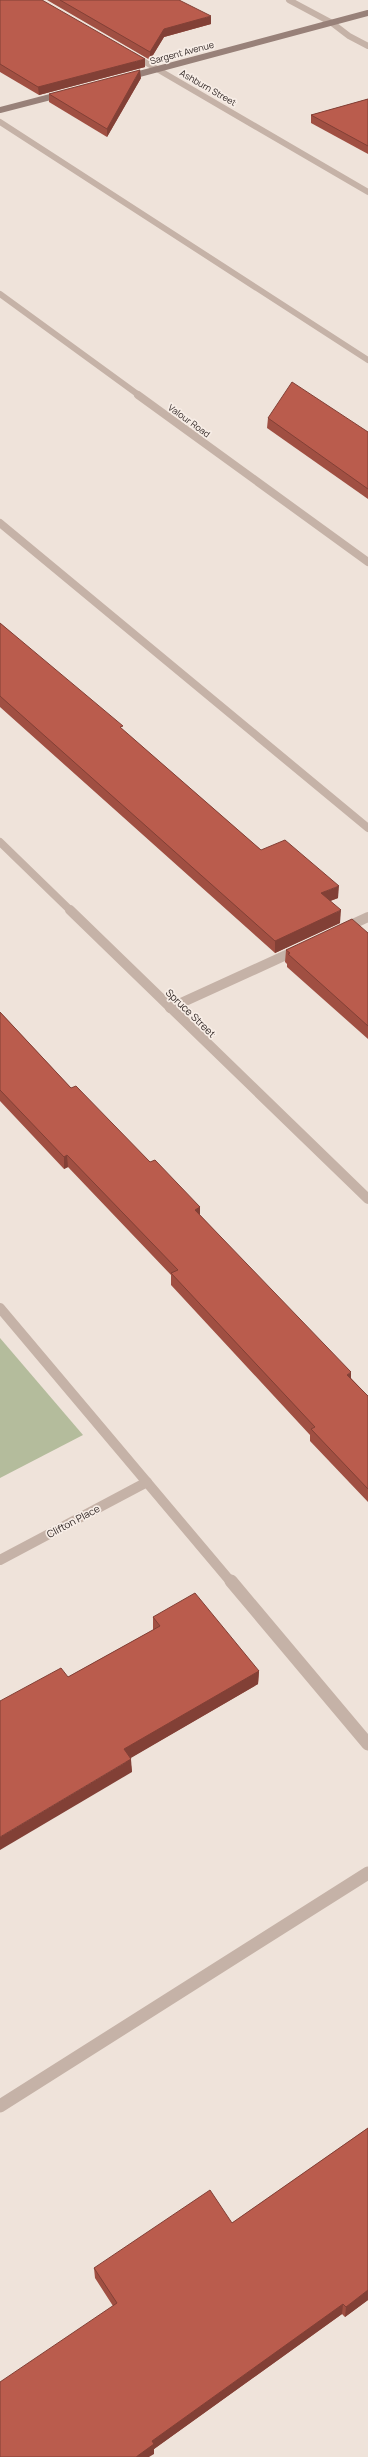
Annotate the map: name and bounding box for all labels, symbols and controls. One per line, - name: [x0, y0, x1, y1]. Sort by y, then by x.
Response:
- street label: Sargent Avenue: [148, 38, 215, 67]
- street label: Ashburn Street: [178, 66, 239, 109]
- street label: Valour Road: [166, 401, 213, 440]
- street label: Spruce Street: [163, 986, 219, 1040]
- street label: Clifton Place: [44, 1501, 102, 1541]

